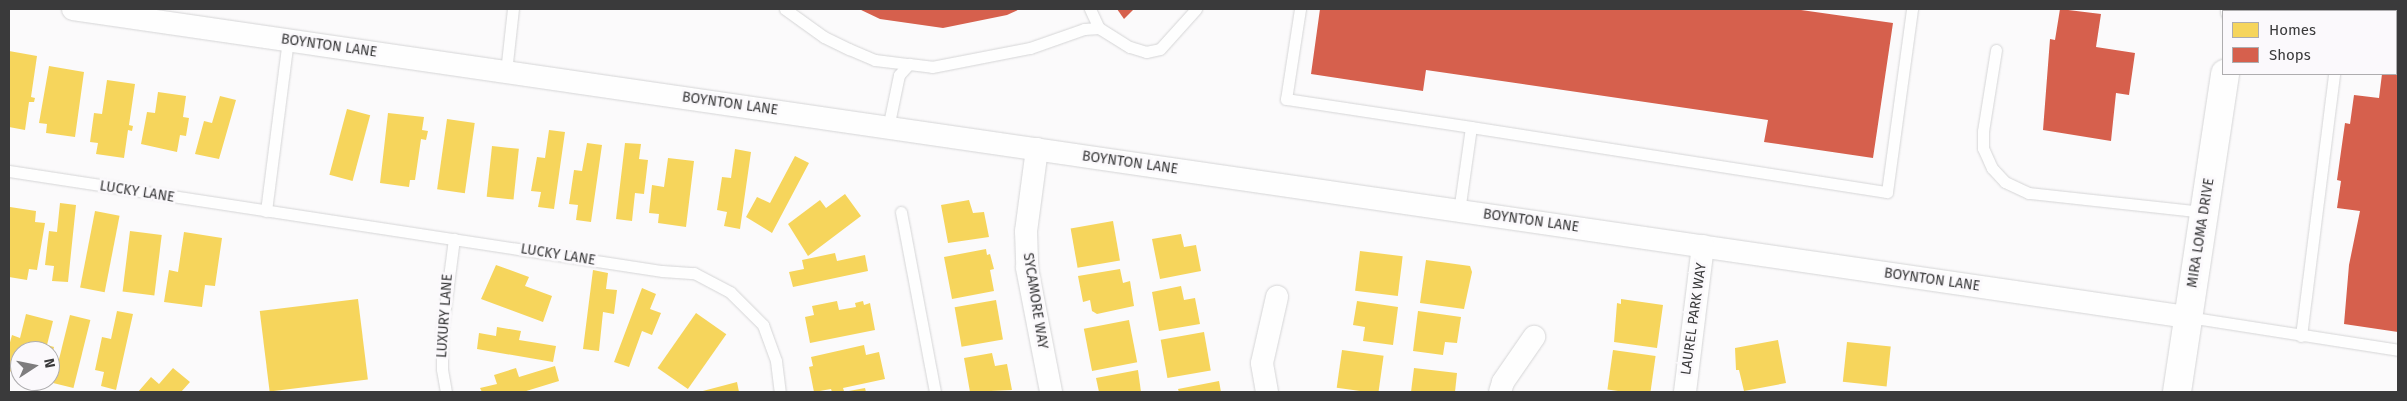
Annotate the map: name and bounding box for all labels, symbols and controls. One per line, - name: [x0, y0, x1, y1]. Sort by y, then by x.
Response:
- legend: [2222, 10, 2397, 75]
- text: Homes: [2269, 21, 2316, 39]
- street label: BOYNTON LANE: [280, 31, 378, 61]
- text: Shops: [2269, 46, 2311, 64]
- street label: BOYNTON LANE: [681, 89, 779, 119]
- street label: BOYNTON LANE: [1081, 148, 1179, 178]
- street label: MIRA LOMA DRIVE: [2184, 177, 2218, 289]
- street label: LUCKY LANE: [98, 178, 176, 206]
- street label: BOYNTON LANE: [1482, 206, 1580, 236]
- street label: LUCKY LANE: [519, 241, 597, 269]
- street label: SYCAMORE WAY: [1019, 252, 1051, 350]
- street label: LAUREL PARK WAY: [1678, 262, 1710, 376]
- street label: BOYNTON LANE: [1883, 265, 1981, 295]
- street label: LUXURY LANE: [434, 273, 456, 359]
- north arrow: [10, 341, 60, 391]
- text: N: [40, 357, 58, 369]

